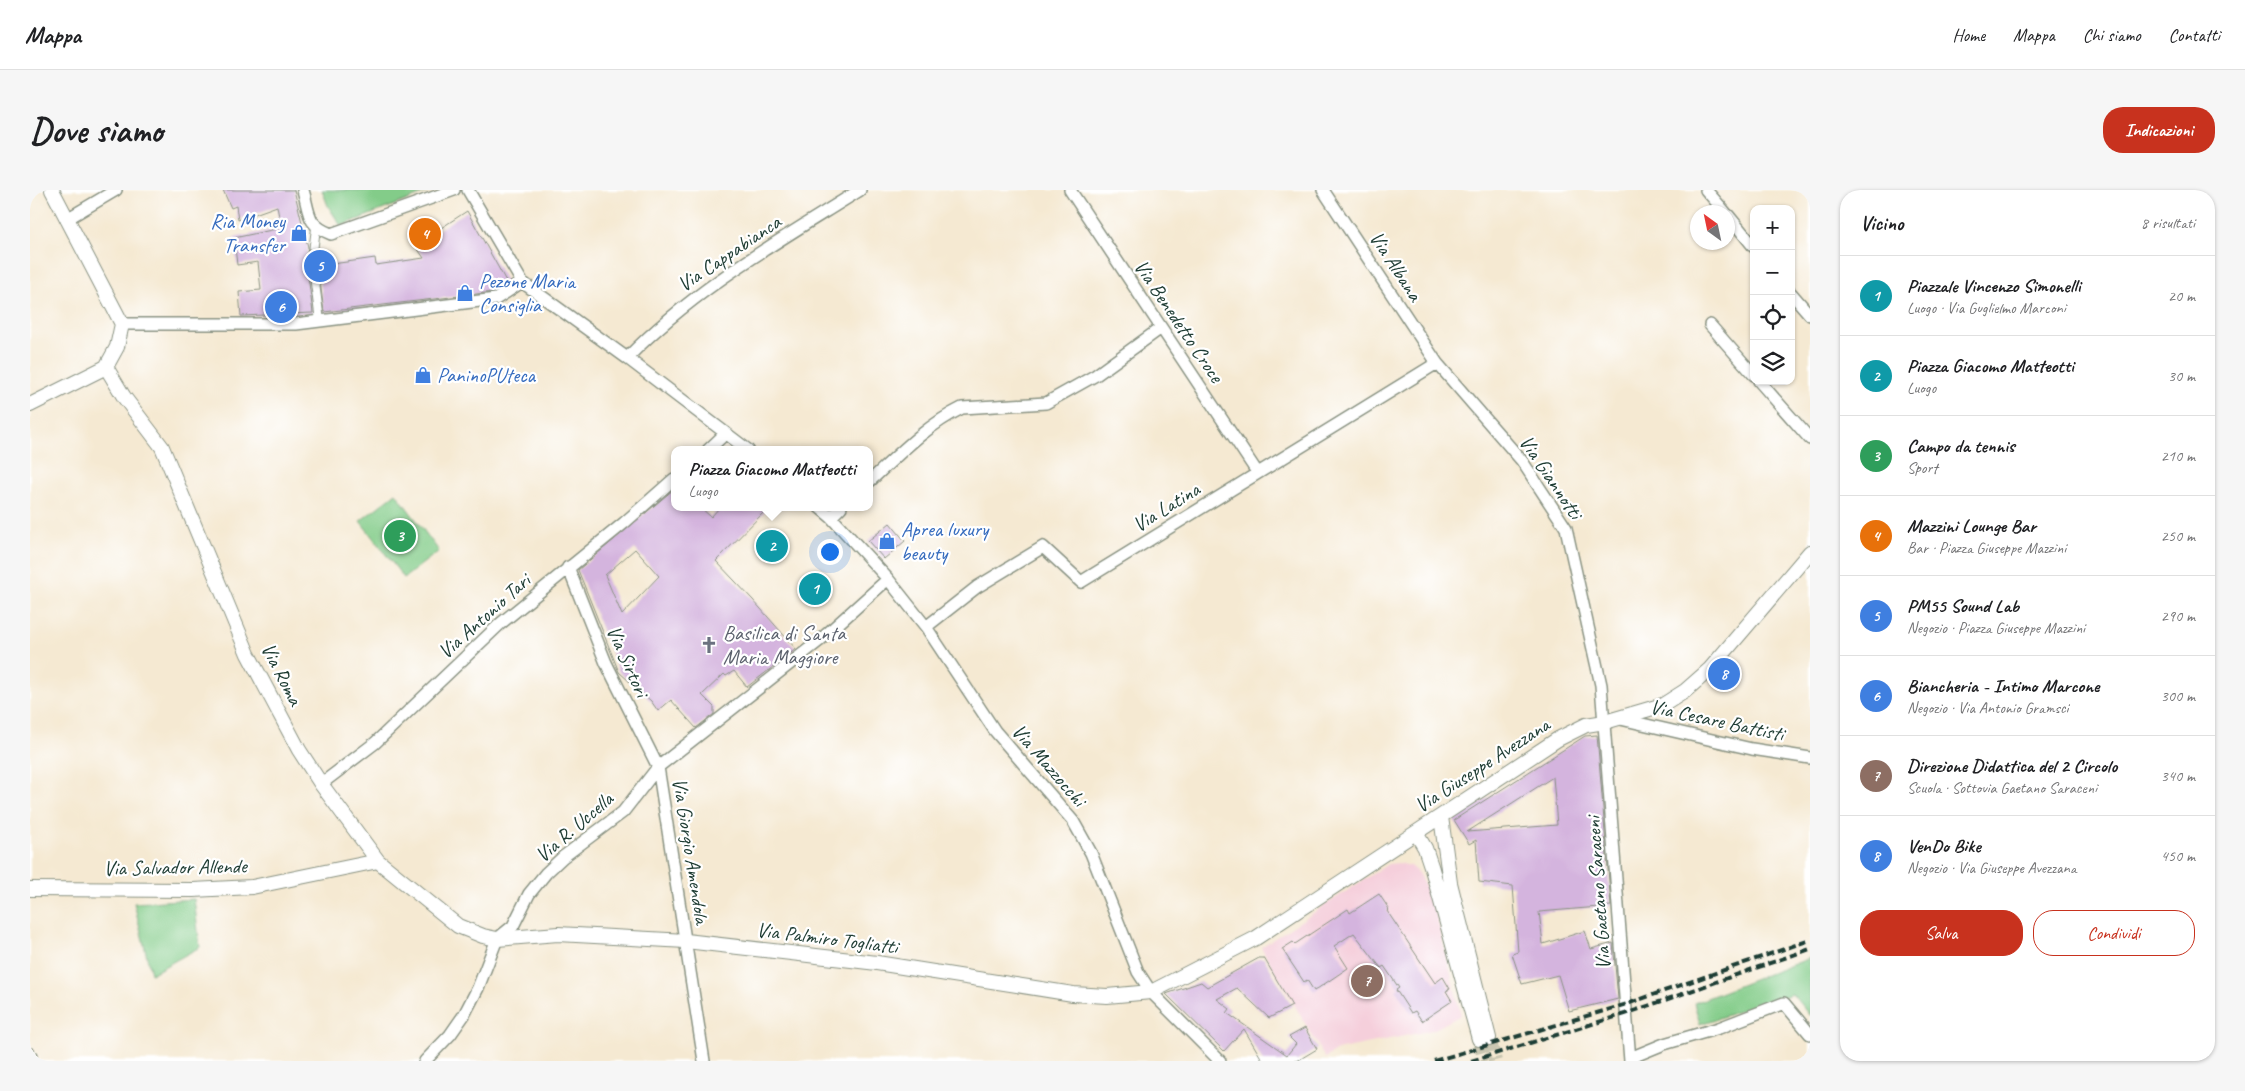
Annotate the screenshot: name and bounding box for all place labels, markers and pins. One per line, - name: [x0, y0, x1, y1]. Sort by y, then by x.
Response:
- place label: Ria Money Transfer: [210, 208, 287, 258]
- pin: 4: [409, 215, 441, 253]
- shop icon: Ria Money Transfer: [289, 223, 309, 243]
- pin: 5: [304, 247, 336, 285]
- place label: Pezone Maria Consiglia: [479, 268, 577, 318]
- shop icon: Pezone Maria Consiglia: [455, 283, 475, 303]
- pin: 6: [265, 288, 297, 326]
- place label: PaninoPUteca: [437, 362, 537, 388]
- shop icon: PaninoPUteca: [413, 365, 433, 385]
- place label: Aprea luxury beauty: [901, 516, 990, 566]
- pin: 3: [384, 517, 416, 555]
- pin: 2: [756, 527, 788, 565]
- shop icon: Aprea luxury beauty: [877, 531, 897, 551]
- pin: 1: [799, 570, 831, 608]
- place label: Basilica di Santa Maria Maggiore: [723, 620, 847, 670]
- church icon: Basilica di Santa Maria Maggiore: [699, 635, 719, 655]
- pin: 8: [1708, 655, 1740, 693]
- pin: 7: [1351, 962, 1383, 1000]

